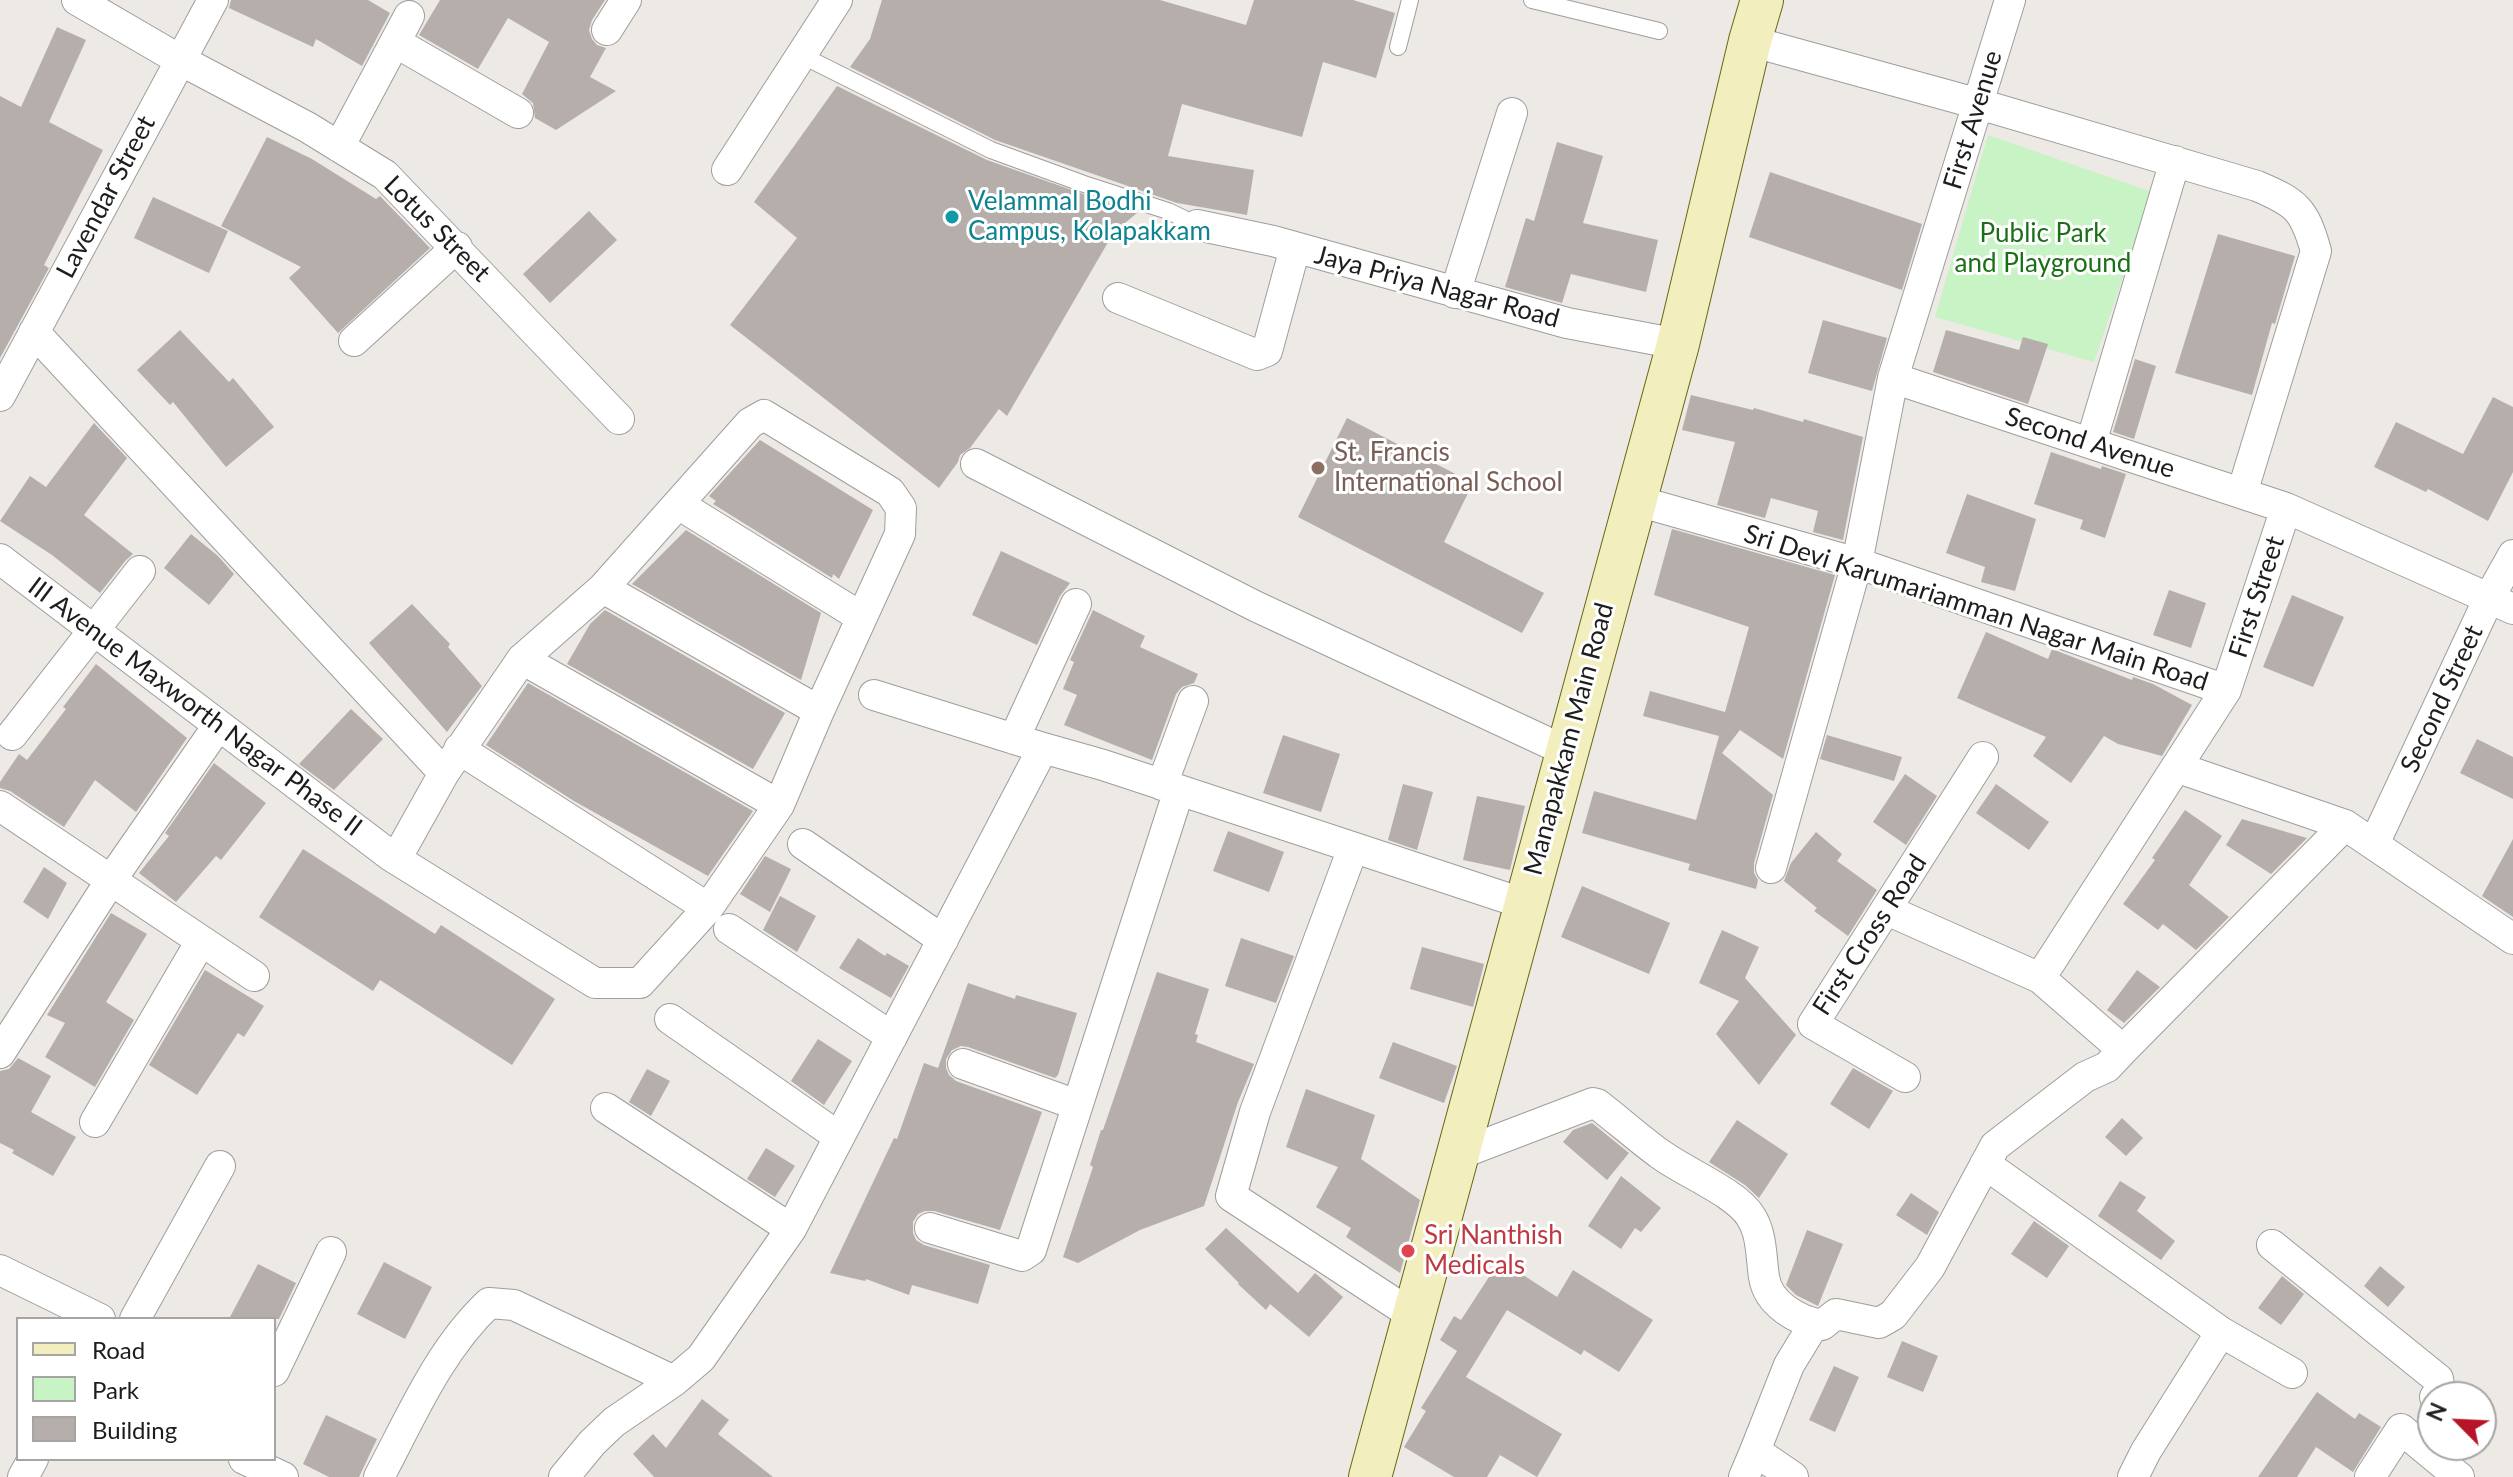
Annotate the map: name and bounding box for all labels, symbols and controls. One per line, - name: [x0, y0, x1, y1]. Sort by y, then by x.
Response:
- street label: First Avenue: [1937, 47, 2009, 193]
- street label: Lavendar Street: [50, 110, 162, 284]
- street label: Lotus Street: [377, 169, 497, 289]
- place label: Velammal Bodhi Campus, Kolapakkam: [968, 186, 1211, 248]
- marker: Velammal Bodhi Campus, Kolapakkam: [943, 208, 961, 226]
- park label: Public Park and Playground: [1955, 218, 2131, 280]
- street label: Jaya Priya Nagar Road: [1311, 239, 1563, 335]
- street label: Second Avenue: [2001, 401, 2179, 485]
- place label: St. Francis International School: [1334, 437, 1563, 498]
- marker: St. Francis International School: [1309, 459, 1327, 477]
- street label: Sri Devi Karumariamman Nagar Main Road: [1740, 518, 2212, 698]
- street label: First Street: [2223, 532, 2291, 662]
- street label: III Avenue Maxworth Nagar Phase II: [22, 571, 368, 843]
- street label: Manapakkam Main Road: [1518, 599, 1620, 879]
- street label: Second Street: [2394, 620, 2490, 778]
- street label: First Cross Road: [1806, 849, 1934, 1021]
- place label: Sri Nanthish Medicals: [1424, 1220, 1563, 1282]
- marker: Sri Nanthish Medicals: [1399, 1242, 1417, 1260]
- legend: [16, 1317, 276, 1461]
- text: Road: [92, 1335, 145, 1364]
- text: Park: [92, 1375, 139, 1404]
- north arrow: [2417, 1381, 2497, 1461]
- text: N: [2421, 1399, 2452, 1425]
- text: Building: [92, 1415, 177, 1444]

